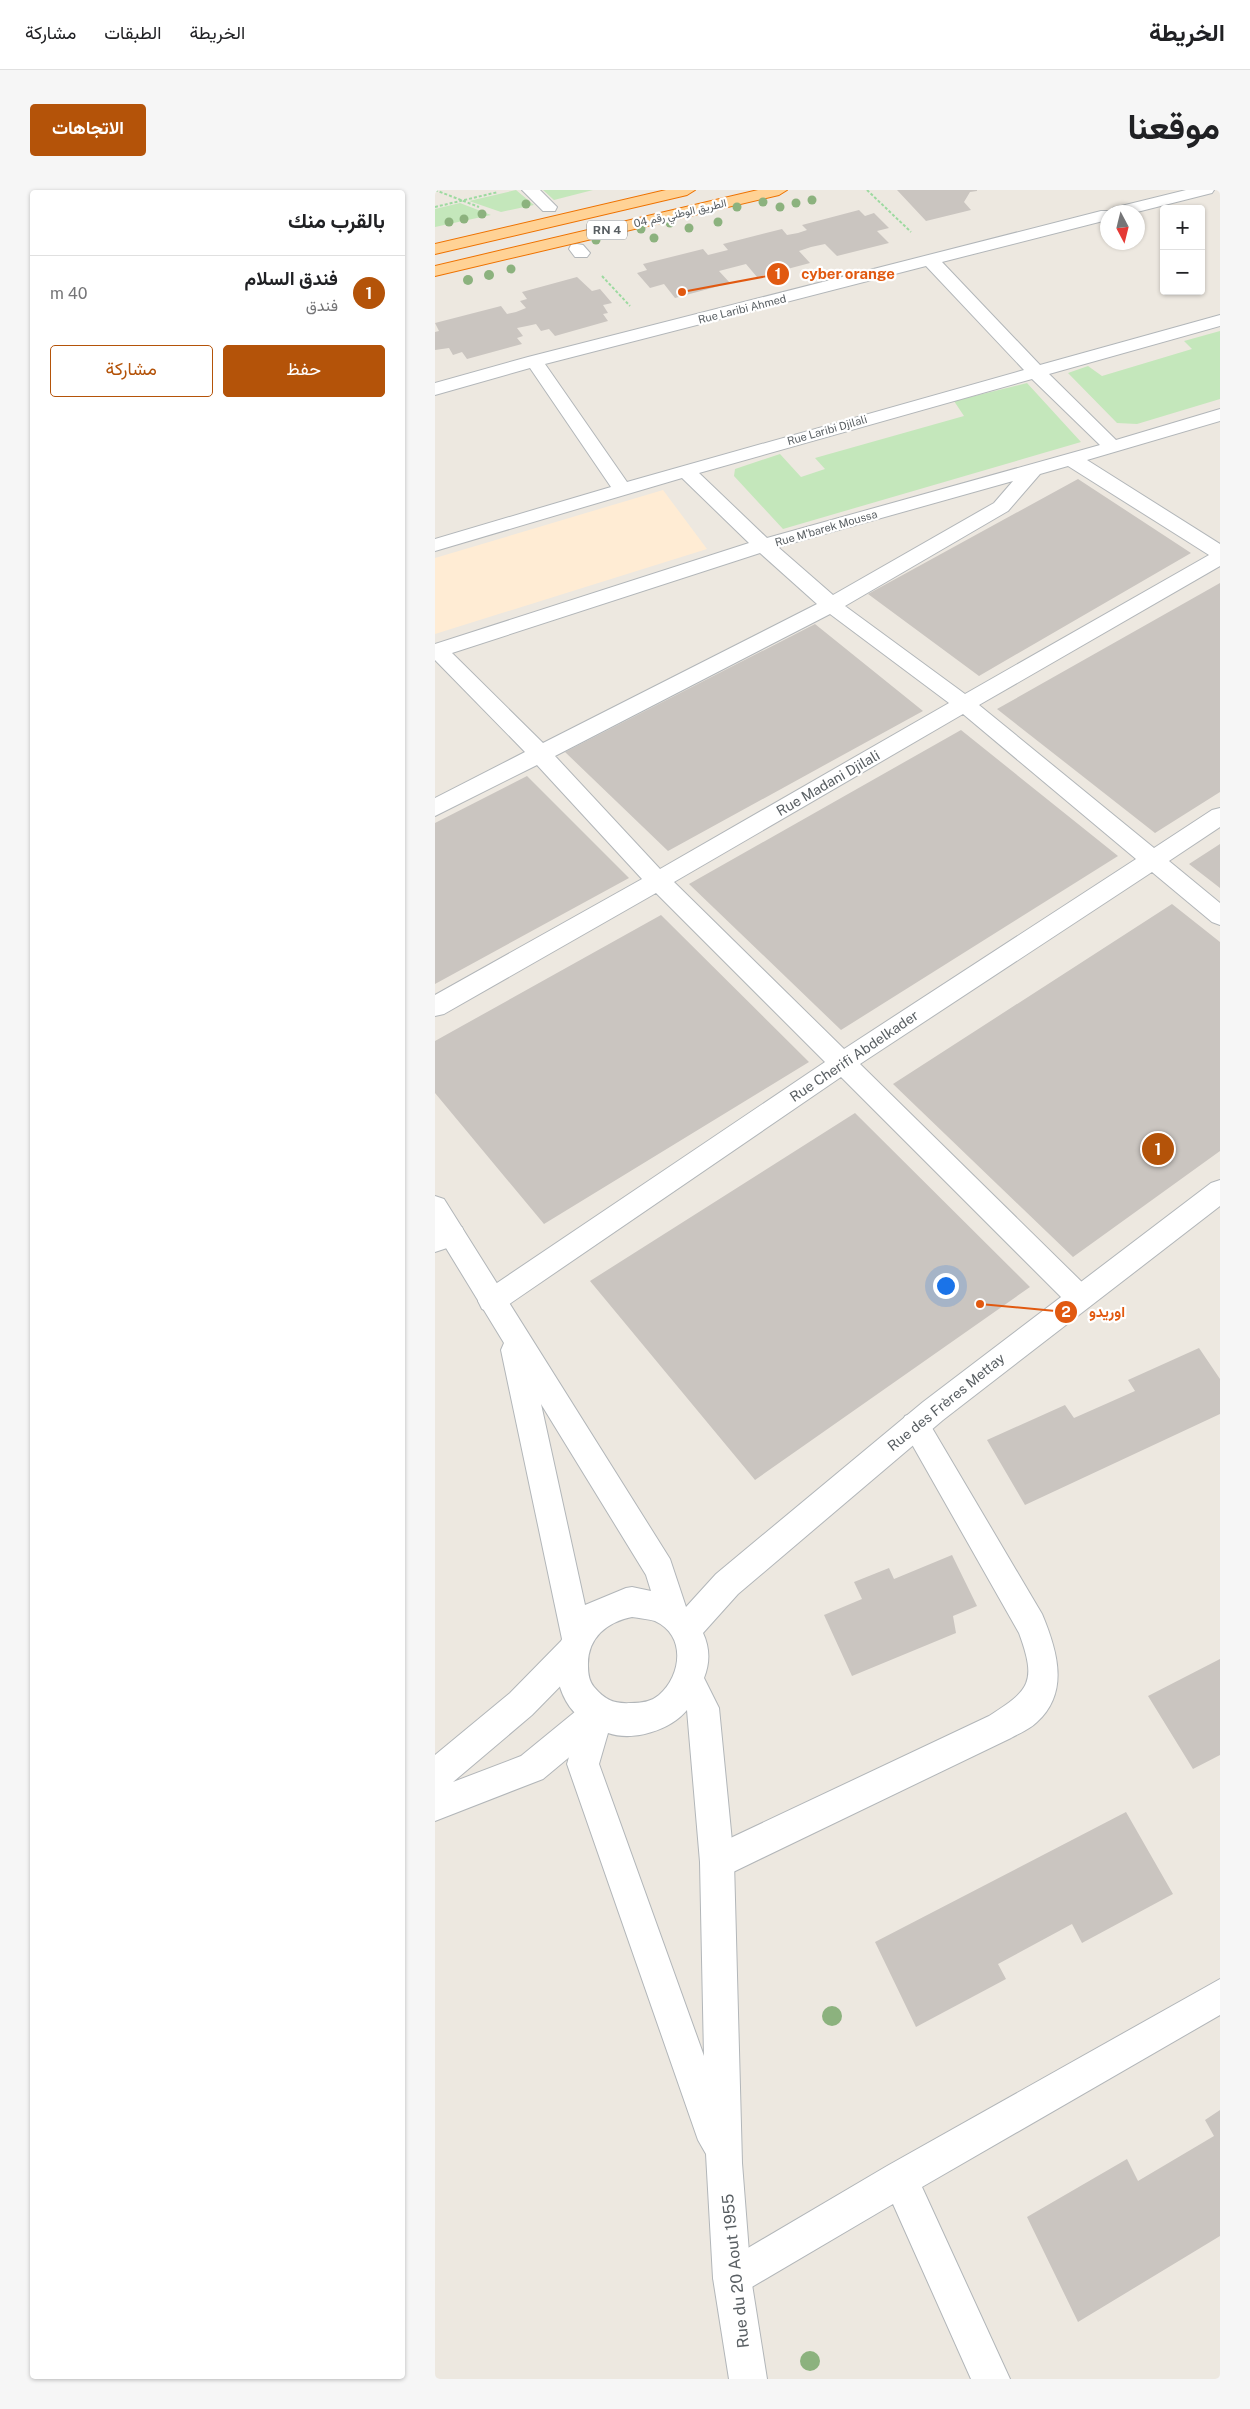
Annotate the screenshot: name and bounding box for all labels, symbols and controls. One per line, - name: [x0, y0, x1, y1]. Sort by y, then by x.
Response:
- text: الخريطة: [1149, 18, 1225, 46]
- text: مشاركة: [25, 22, 76, 43]
- text: الطبقات: [104, 22, 161, 43]
- text: الخريطة: [189, 22, 245, 43]
- button: الاتجاهات: [30, 104, 146, 156]
- text: موقعنا: [1127, 106, 1220, 147]
- street label: الطريق الوطني رقم 04: [633, 197, 728, 233]
- north arrow: [1100, 205, 1145, 250]
- map controls: [1160, 205, 1205, 295]
- button: +: [1160, 205, 1205, 250]
- text: بالقرب منك: [288, 208, 385, 233]
- road number: RN 4: [587, 220, 627, 240]
- button: −: [1160, 250, 1205, 295]
- callout: cyber orange: [766, 259, 904, 289]
- text: 1: [775, 265, 781, 282]
- text: cyber orange: [801, 265, 895, 282]
- text: فندق السلام: [245, 267, 338, 289]
- text: 40 m: [50, 284, 88, 303]
- text: 1: [366, 284, 372, 303]
- street label: Rue Laribi Ahmed: [697, 292, 787, 326]
- text: فندق: [306, 296, 338, 315]
- button: مشاركة: [50, 345, 213, 397]
- button: حفظ: [223, 345, 385, 397]
- street label: Rue Laribi Djilali: [786, 413, 868, 447]
- street label: Rue M'barek Moussa: [773, 508, 879, 548]
- street label: Rue Madani Djilali: [774, 747, 882, 819]
- street label: Rue Cherifi Abdelkader: [787, 1007, 921, 1105]
- pin: 1: [1142, 1130, 1174, 1168]
- your location: [933, 1273, 959, 1299]
- callout: اوريدو: [1054, 1297, 1135, 1327]
- text: 2: [1061, 1303, 1071, 1320]
- text: اوريدو: [1089, 1303, 1125, 1321]
- street label: Rue des Frères Mettay: [884, 1350, 1008, 1454]
- street label: Rue du 20 Aout 1955: [718, 2193, 753, 2349]

